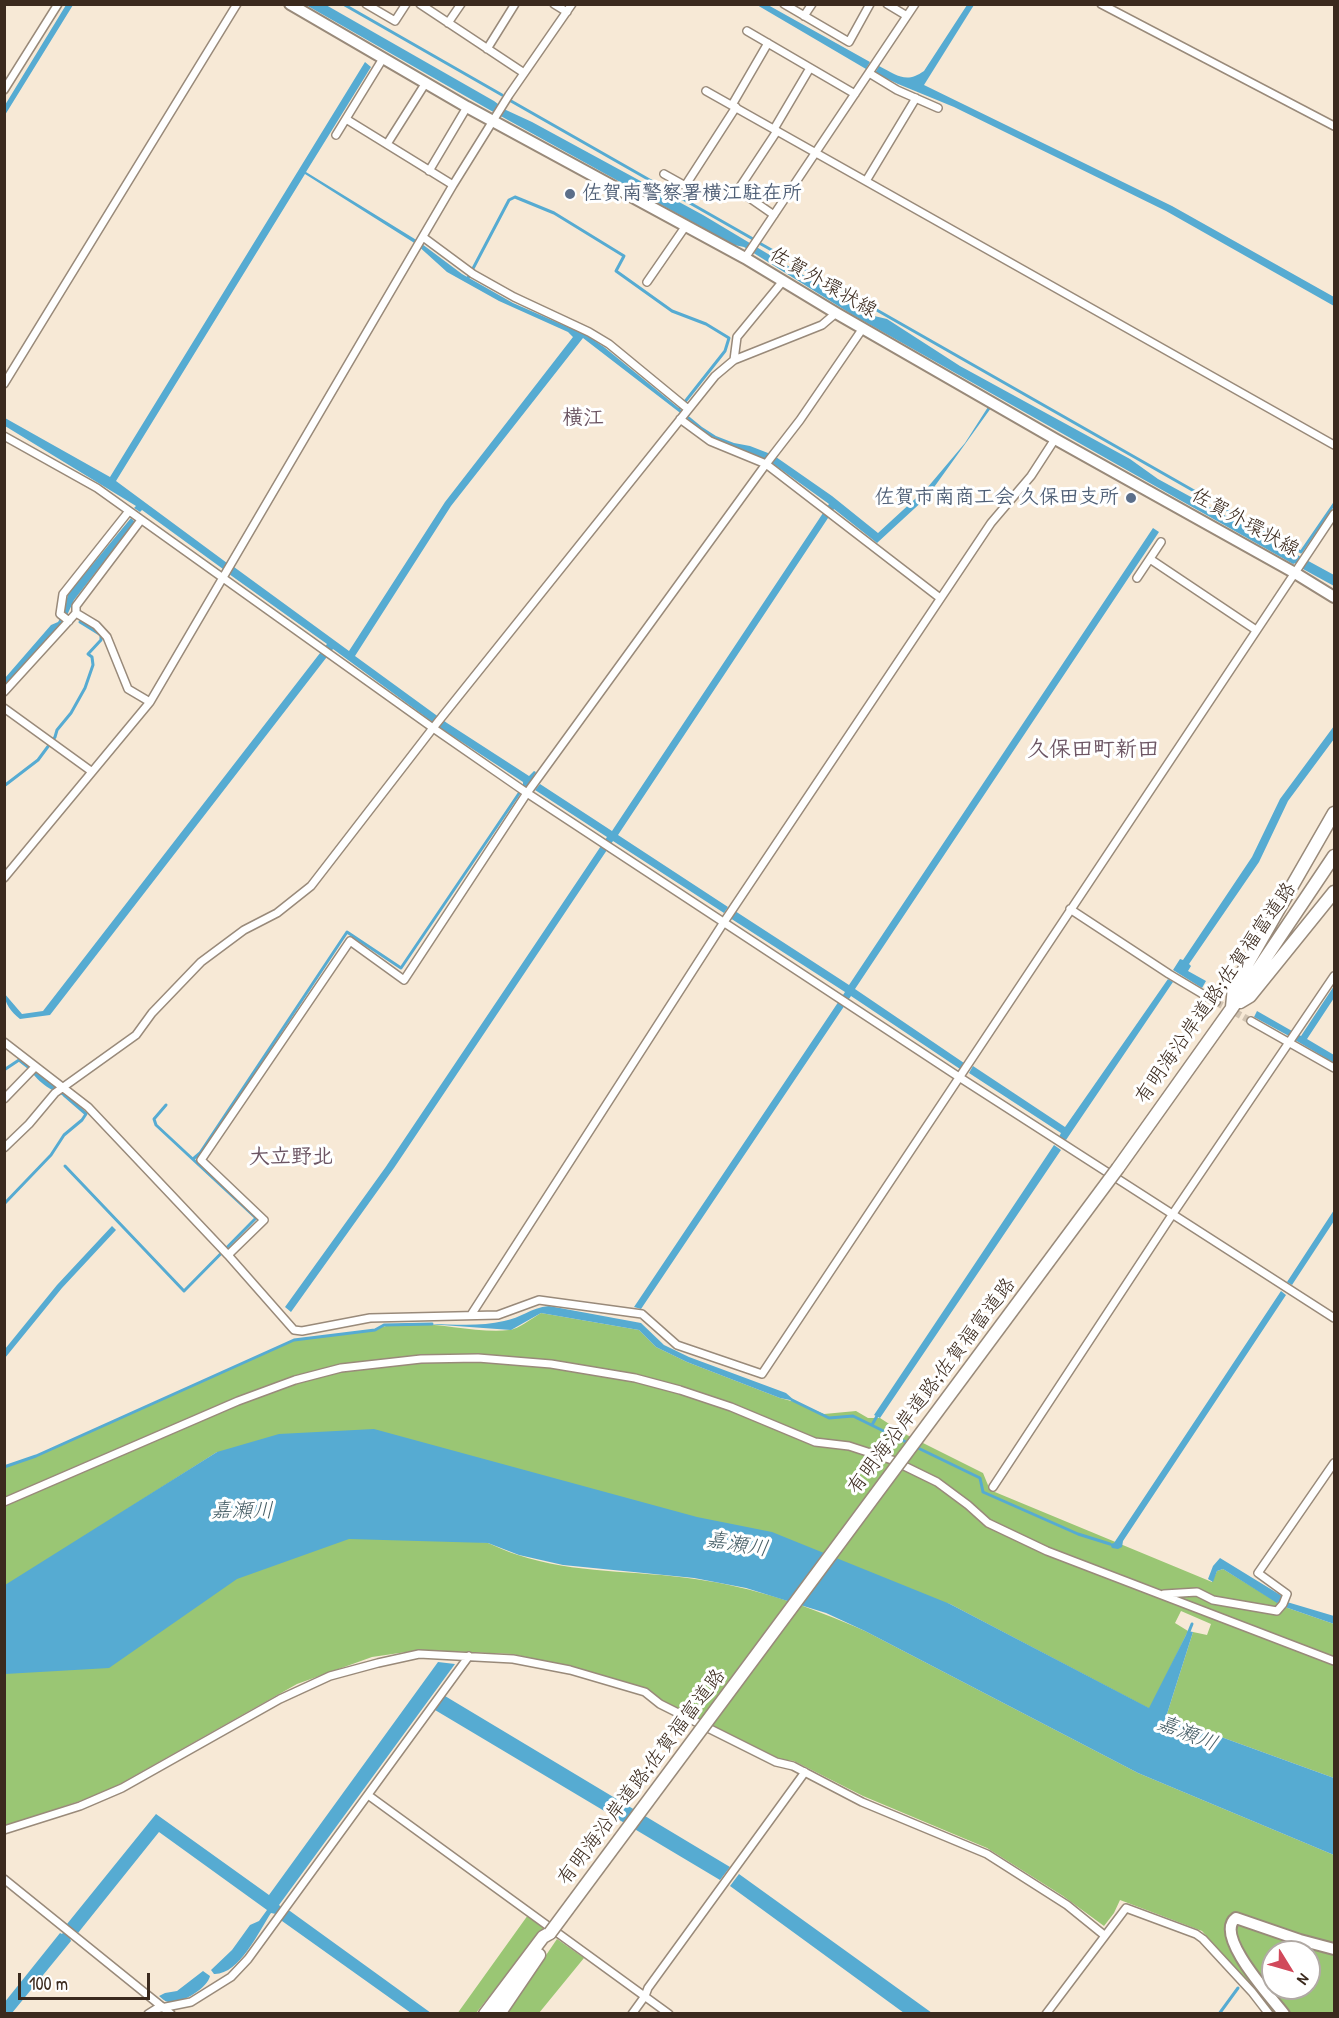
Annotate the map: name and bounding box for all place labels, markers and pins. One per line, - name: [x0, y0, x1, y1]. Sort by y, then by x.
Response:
- place label: 佐賀南警察署横江駐在所: [582, 182, 802, 206]
- marker: 佐賀南警察署横江駐在所: [563, 187, 577, 201]
- place label: 佐賀市南商工会 久保田支所: [874, 486, 1119, 510]
- marker: 佐賀市南商工会 久保田支所: [1124, 491, 1138, 505]

